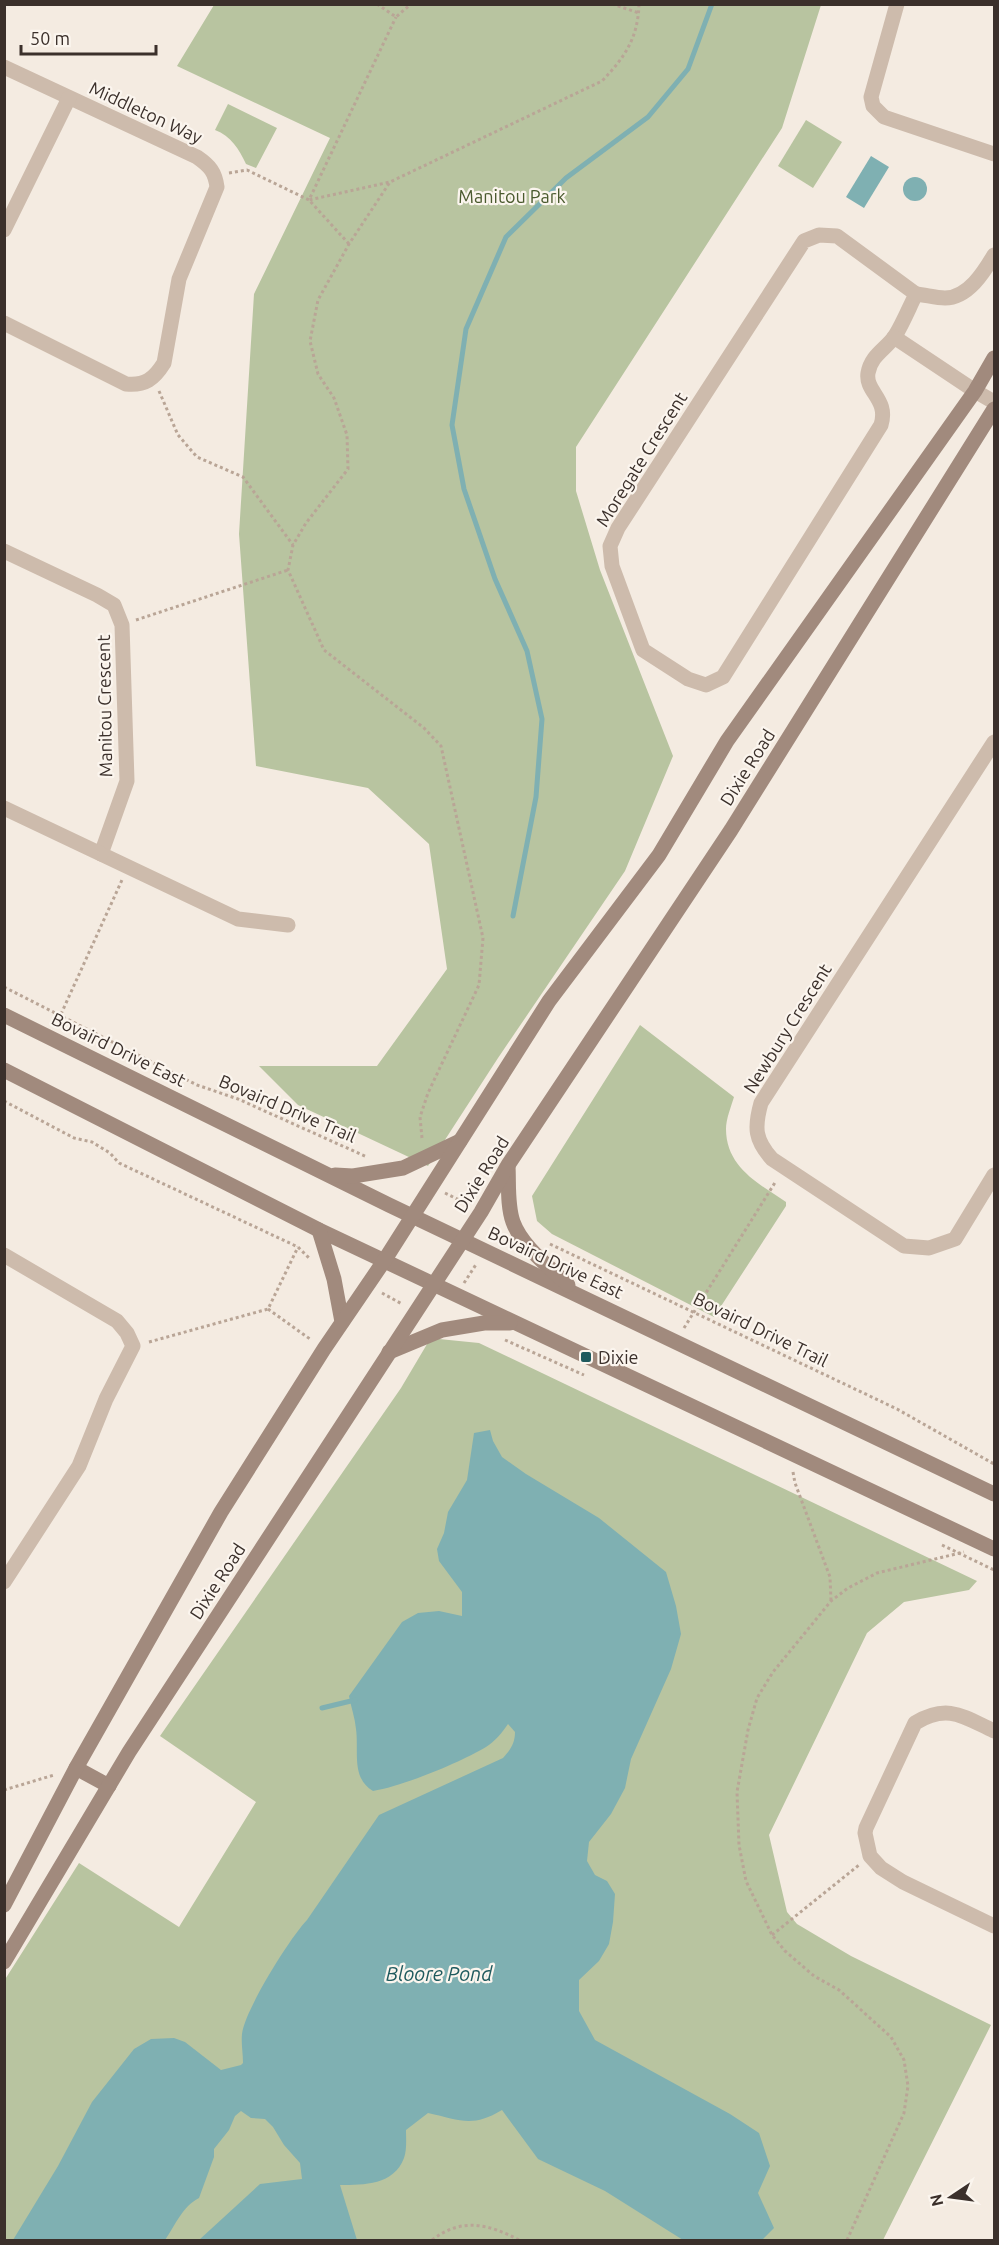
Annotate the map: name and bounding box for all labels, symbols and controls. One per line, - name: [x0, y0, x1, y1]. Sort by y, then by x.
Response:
- scale bar: [21, 18, 156, 56]
- text: 50 m: [30, 28, 70, 48]
- street label: Middleton Way: [87, 77, 206, 147]
- park label: Manitou Park: [458, 186, 566, 206]
- street label: Moregate Crescent: [592, 388, 690, 530]
- street label: Manitou Crescent: [93, 634, 115, 778]
- street label: Dixie Road: [716, 725, 778, 809]
- street label: Newbury Crescent: [739, 960, 835, 1096]
- street label: Bovaird Drive East: [49, 1008, 189, 1090]
- street label: Bovaird Drive Trail: [216, 1070, 360, 1146]
- street label: Dixie Road: [450, 1132, 512, 1216]
- street label: Bovaird Drive East: [485, 1222, 627, 1302]
- street label: Bovaird Drive Trail: [691, 1288, 832, 1370]
- place label: Dixie: [598, 1347, 638, 1367]
- marker: Dixie: [579, 1350, 593, 1364]
- street label: Dixie Road: [185, 1539, 249, 1623]
- water label: Bloore Pond: [386, 1962, 493, 1985]
- north arrow: [921, 2167, 981, 2227]
- text: N: [926, 2193, 946, 2208]

